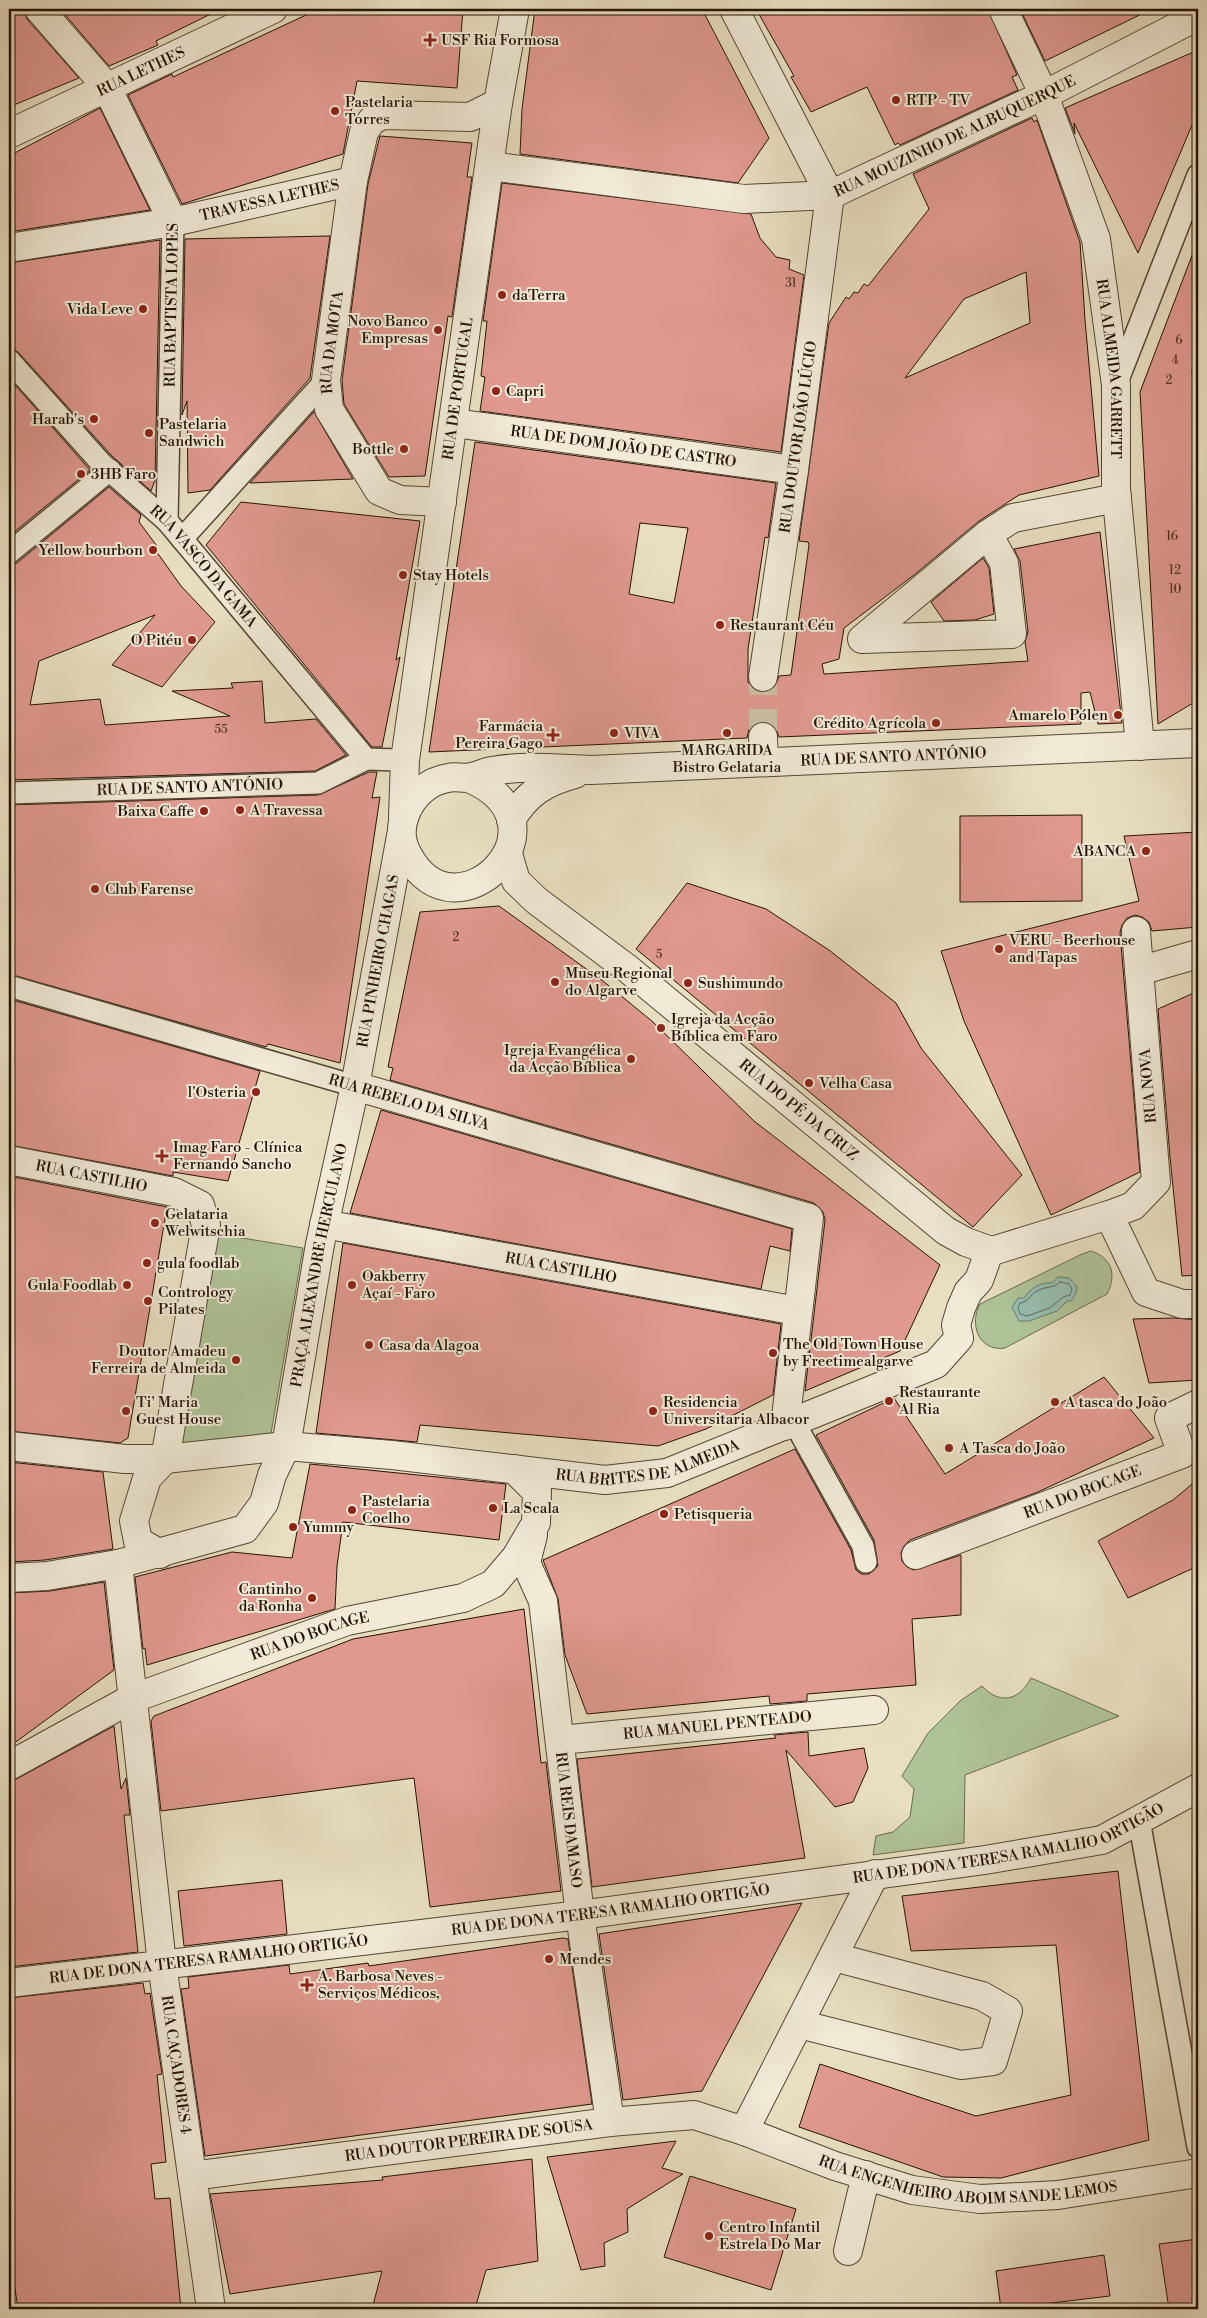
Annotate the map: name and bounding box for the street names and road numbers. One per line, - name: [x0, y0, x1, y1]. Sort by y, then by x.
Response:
- street label: RUA LETHES: [94, 43, 189, 101]
- street label: RUA MOUZINHO DE ALBUQUERQUE: [831, 71, 1079, 202]
- street label: TRAVESSA LETHES: [198, 175, 341, 226]
- street label: RUA BAPTISTA LOPES: [161, 223, 183, 387]
- street label: RUA ALMEIDA GARRETT: [1092, 278, 1125, 459]
- street label: RUA DA MOTA: [317, 289, 348, 395]
- street label: RUA DE PORTUGAL: [439, 316, 478, 461]
- street label: RUA DOUTOR JOÃO LÚCIO: [775, 339, 821, 535]
- street label: RUA DE DOM JOÃO DE CASTRO: [509, 422, 738, 472]
- street label: RUA VASCO DA GAMA: [146, 501, 261, 632]
- street label: RUA DE SANTO ANTÓNIO: [800, 743, 987, 771]
- street label: RUA DE SANTO ANTÓNIO: [96, 775, 284, 800]
- street label: RUA PINHEIRO CHAGAS: [353, 873, 404, 1049]
- street label: RUA NOVA: [1136, 1047, 1161, 1124]
- street label: RUA DO PÉ DA CRUZ: [735, 1055, 862, 1165]
- street label: RUA REBELO DA SILVA: [326, 1070, 492, 1135]
- street label: PRAÇA ALEXANDRE HERCULANO: [287, 1141, 352, 1389]
- street label: RUA CASTILHO: [34, 1156, 149, 1197]
- street label: RUA CASTILHO: [503, 1248, 619, 1288]
- street label: RUA BRITES DE ALMEIDA: [554, 1435, 743, 1491]
- street label: RUA DO BOCAGE: [1021, 1461, 1144, 1523]
- street label: RUA DO BOCAGE: [248, 1608, 371, 1665]
- street label: RUA MANUEL PENTEADO: [622, 1707, 813, 1744]
- street label: RUA REIS DAMASO: [551, 1751, 586, 1890]
- street label: RUA DE DONA TERESA RAMALHO ORTIGÃO: [852, 1799, 1168, 1888]
- street label: RUA DE DONA TERESA RAMALHO ORTIGÃO: [450, 1880, 771, 1940]
- street label: RUA DE DONA TERESA RAMALHO ORTIGÃO: [48, 1931, 370, 1988]
- street label: RUA CAÇADORES 4: [157, 1994, 195, 2135]
- street label: RUA DOUTOR PEREIRA DE SOUSA: [344, 2115, 595, 2166]
- street label: RUA ENGENHEIRO ABOIM SANDE LEMOS: [816, 2152, 1119, 2209]

